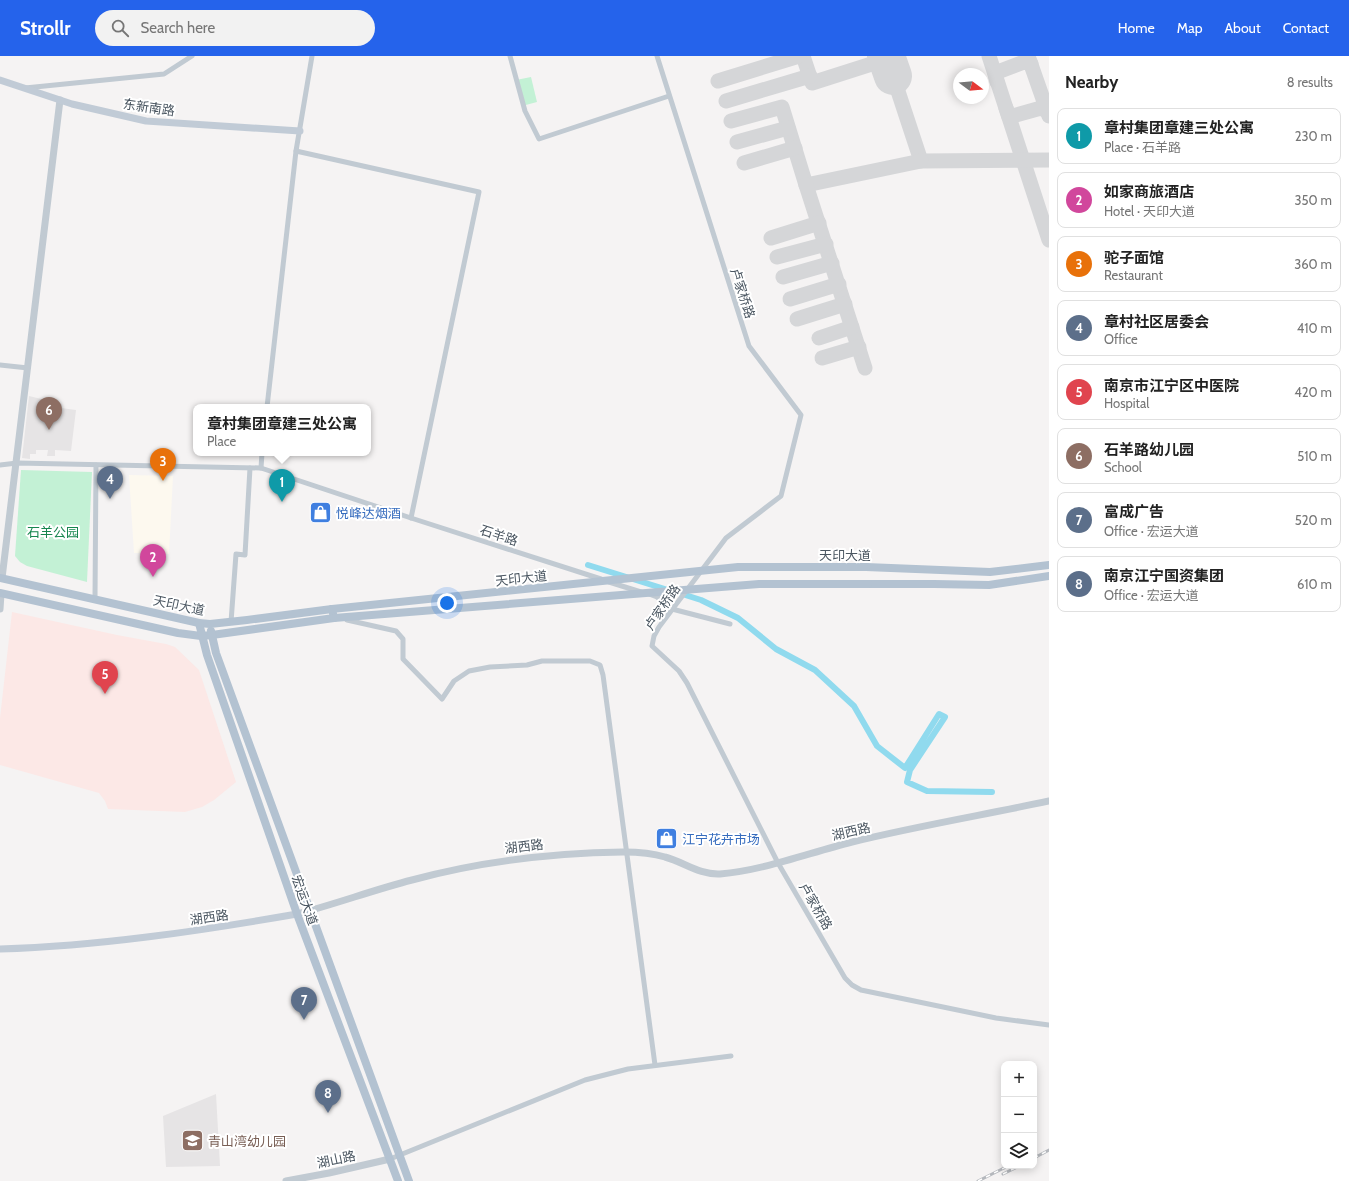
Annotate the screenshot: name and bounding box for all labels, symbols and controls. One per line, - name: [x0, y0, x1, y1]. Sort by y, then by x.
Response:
- search box: [95, 10, 375, 46]
- text: Strollr: [20, 17, 71, 40]
- icon: search: [109, 17, 131, 39]
- text: Search here: [141, 19, 215, 37]
- text: Home: [1118, 19, 1155, 37]
- text: Map: [1177, 19, 1202, 37]
- text: About: [1224, 19, 1261, 37]
- text: Contact: [1283, 19, 1329, 37]
- north arrow: [953, 68, 989, 104]
- text: Nearby: [1065, 72, 1118, 92]
- text: 8 results: [1287, 74, 1333, 90]
- street label: 东新南路: [122, 95, 176, 119]
- text: 章村集团章建三处公寓: [1104, 119, 1254, 137]
- text: 1: [1077, 128, 1081, 144]
- text: 230 m: [1295, 128, 1332, 144]
- text: Place · 石羊路: [1104, 139, 1181, 155]
- text: 如家商旅酒店: [1104, 183, 1194, 201]
- text: 2: [1076, 192, 1082, 208]
- text: 350 m: [1295, 192, 1332, 208]
- text: Hotel · 天印大道: [1104, 203, 1195, 219]
- text: 驼子面馆: [1104, 249, 1164, 267]
- text: 3: [1075, 256, 1083, 272]
- text: 360 m: [1294, 256, 1332, 272]
- street label: 卢家桥路: [727, 266, 759, 320]
- text: Restaurant: [1104, 267, 1163, 283]
- text: 章村社区居委会: [1104, 313, 1209, 331]
- text: 4: [1075, 320, 1083, 336]
- text: 410 m: [1297, 320, 1332, 336]
- text: Office: [1104, 331, 1138, 347]
- text: 南京市江宁区中医院: [1104, 377, 1239, 395]
- text: 5: [1076, 384, 1082, 400]
- text: 420 m: [1294, 384, 1332, 400]
- text: Hospital: [1104, 395, 1149, 411]
- pin: 6: [36, 397, 62, 430]
- popup: [193, 404, 371, 456]
- text: 章村集团章建三处公寓: [207, 415, 357, 433]
- text: Place: [207, 433, 236, 449]
- text: 石羊路幼儿园: [1104, 441, 1194, 459]
- pin: 3: [150, 448, 176, 481]
- text: 6: [1075, 448, 1083, 464]
- text: 510 m: [1297, 448, 1332, 464]
- text: School: [1104, 459, 1142, 475]
- pin: 4: [97, 466, 123, 499]
- pin: 1: [269, 469, 295, 502]
- shop icon: 悦峰达烟酒: [308, 500, 334, 526]
- text: 富成广告: [1104, 503, 1164, 521]
- place label: 悦峰达烟酒: [336, 505, 401, 521]
- text: 7: [1076, 512, 1082, 528]
- text: 520 m: [1295, 512, 1332, 528]
- street label: 石羊路: [478, 521, 520, 549]
- text: Office · 宏运大道: [1104, 523, 1199, 539]
- park label: 石羊公园: [27, 524, 79, 540]
- pin: 2: [140, 544, 166, 577]
- street label: 天印大道: [819, 547, 871, 563]
- street label: 天印大道: [494, 567, 548, 589]
- text: 南京江宁国资集团: [1104, 567, 1224, 585]
- text: 8: [1075, 576, 1083, 592]
- text: 610 m: [1297, 576, 1332, 592]
- street label: 卢家桥路: [641, 581, 683, 633]
- text: Office · 宏运大道: [1104, 587, 1199, 603]
- street label: 天印大道: [152, 592, 206, 618]
- your location: [437, 593, 457, 613]
- pin: 5: [92, 661, 118, 694]
- street label: 湖西路: [830, 819, 872, 843]
- shop icon: 江宁花卉市场: [653, 826, 679, 852]
- place label: 江宁花卉市场: [682, 831, 760, 847]
- street label: 湖西路: [504, 836, 544, 856]
- street label: 宏运大道: [289, 873, 321, 927]
- street label: 卢家桥路: [796, 879, 836, 933]
- street label: 湖西路: [189, 906, 229, 928]
- pin: 7: [291, 987, 317, 1020]
- map controls: [1001, 1061, 1037, 1169]
- button: +: [1001, 1061, 1037, 1097]
- pin: 8: [315, 1080, 341, 1113]
- button: −: [1001, 1097, 1037, 1133]
- school or university icon: 青山湾幼儿园: [179, 1128, 205, 1154]
- place label: 青山湾幼儿园: [208, 1133, 286, 1149]
- button: layers: [1001, 1133, 1037, 1169]
- street label: 湖山路: [315, 1147, 357, 1171]

